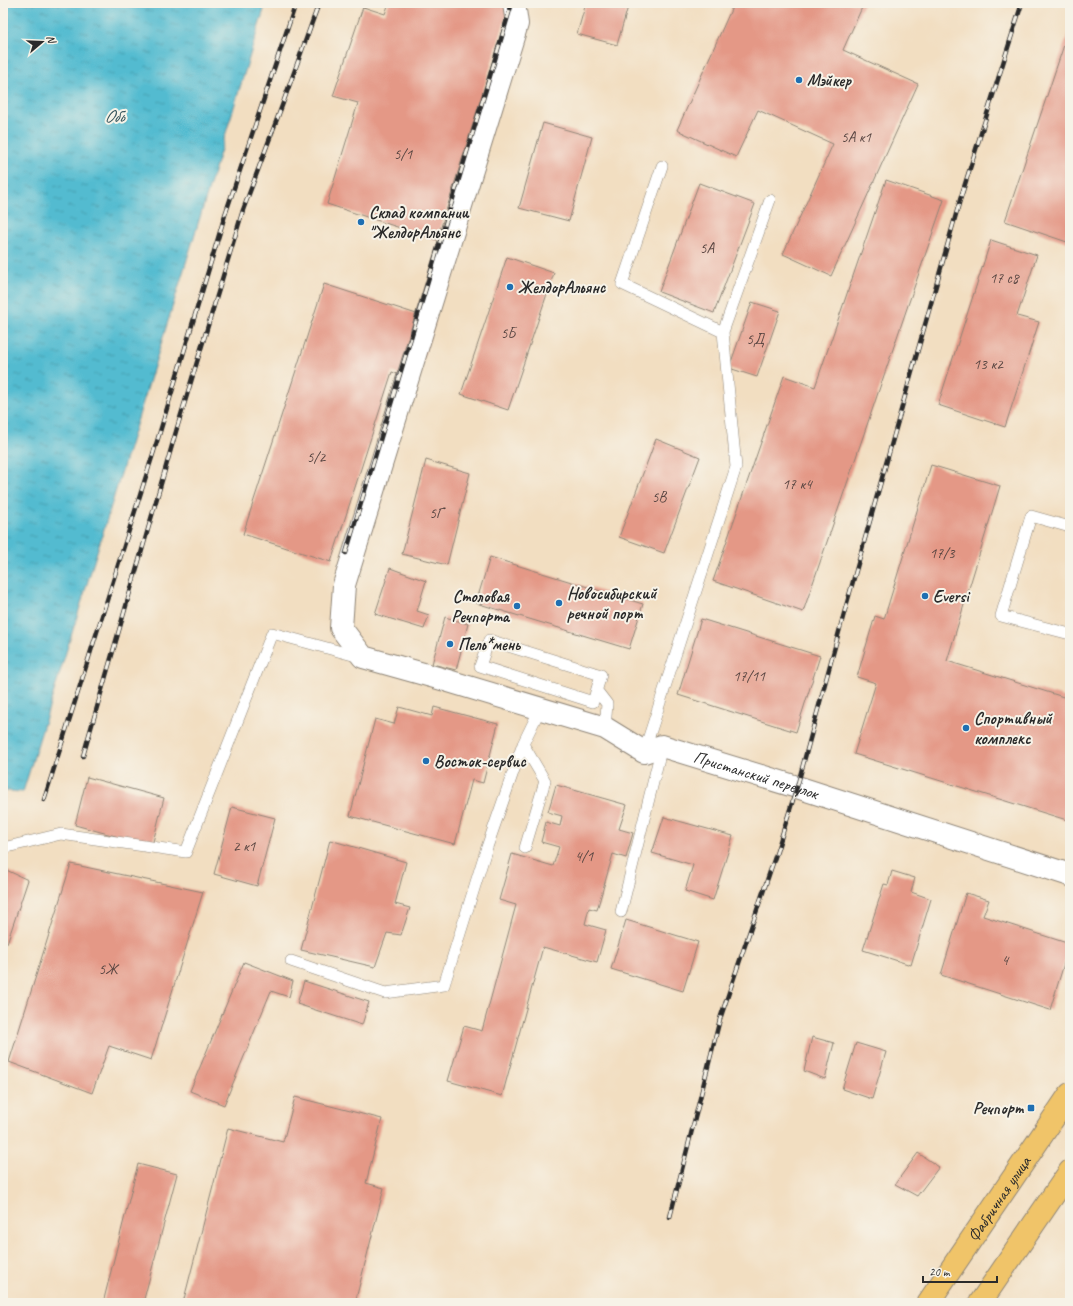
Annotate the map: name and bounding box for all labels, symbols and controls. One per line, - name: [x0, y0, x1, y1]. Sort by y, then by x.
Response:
- north arrow: [22, 22, 62, 62]
- text: N: [44, 33, 60, 46]
- place label: Мэйкер: [807, 70, 852, 91]
- marker: Мэйкер: [794, 75, 804, 85]
- water label: Обь: [104, 105, 126, 127]
- house number: 5А к1: [841, 128, 872, 147]
- house number: 5/1: [394, 145, 413, 164]
- place label: Склад компании "ЖелдорАльянс: [369, 202, 469, 243]
- marker: Склад компании "ЖелдорАльянс: [356, 217, 366, 227]
- house number: 5А: [700, 239, 716, 258]
- house number: 17 с8: [989, 269, 1020, 288]
- place label: ЖелдорАльянс: [518, 277, 606, 298]
- marker: ЖелдорАльянс: [505, 282, 515, 292]
- house number: 5Б: [501, 324, 518, 343]
- house number: 5Д: [746, 330, 765, 349]
- house number: 13 к2: [973, 355, 1004, 374]
- house number: 5/2: [307, 448, 326, 467]
- house number: 17 к4: [782, 475, 813, 494]
- house number: 5В: [652, 488, 668, 507]
- house number: 5Г: [429, 504, 446, 523]
- house number: 17/3: [929, 544, 956, 563]
- place label: Новосибирский речной порт: [567, 583, 658, 624]
- place label: Столовая Речпорта: [451, 586, 511, 627]
- place label: Eversi: [933, 586, 971, 607]
- marker: Eversi: [920, 591, 930, 601]
- marker: Новосибирский речной порт: [554, 598, 564, 608]
- marker: Столовая Речпорта: [512, 601, 522, 611]
- place label: Пель*мень: [458, 634, 521, 655]
- marker: Пель*мень: [445, 639, 455, 649]
- house number: 17/11: [733, 667, 766, 686]
- place label: Спортивный комплекс: [974, 708, 1054, 749]
- marker: Спортивный комплекс: [961, 723, 971, 733]
- street label: Пристанский переулок: [691, 746, 822, 804]
- place label: Восток-сервис: [434, 751, 527, 772]
- marker: Восток-сервис: [421, 756, 431, 766]
- house number: 2 к1: [233, 837, 257, 856]
- house number: 4/1: [575, 847, 594, 866]
- house number: 4: [1002, 951, 1010, 970]
- house number: 5Ж: [98, 960, 120, 979]
- place label: Речпорт: [973, 1098, 1025, 1119]
- marker: Речпорт: [1026, 1103, 1036, 1113]
- street label: Фабричная улица: [962, 1151, 1036, 1246]
- scale bar: [923, 1258, 997, 1284]
- text: 20 m: [929, 1264, 951, 1280]

